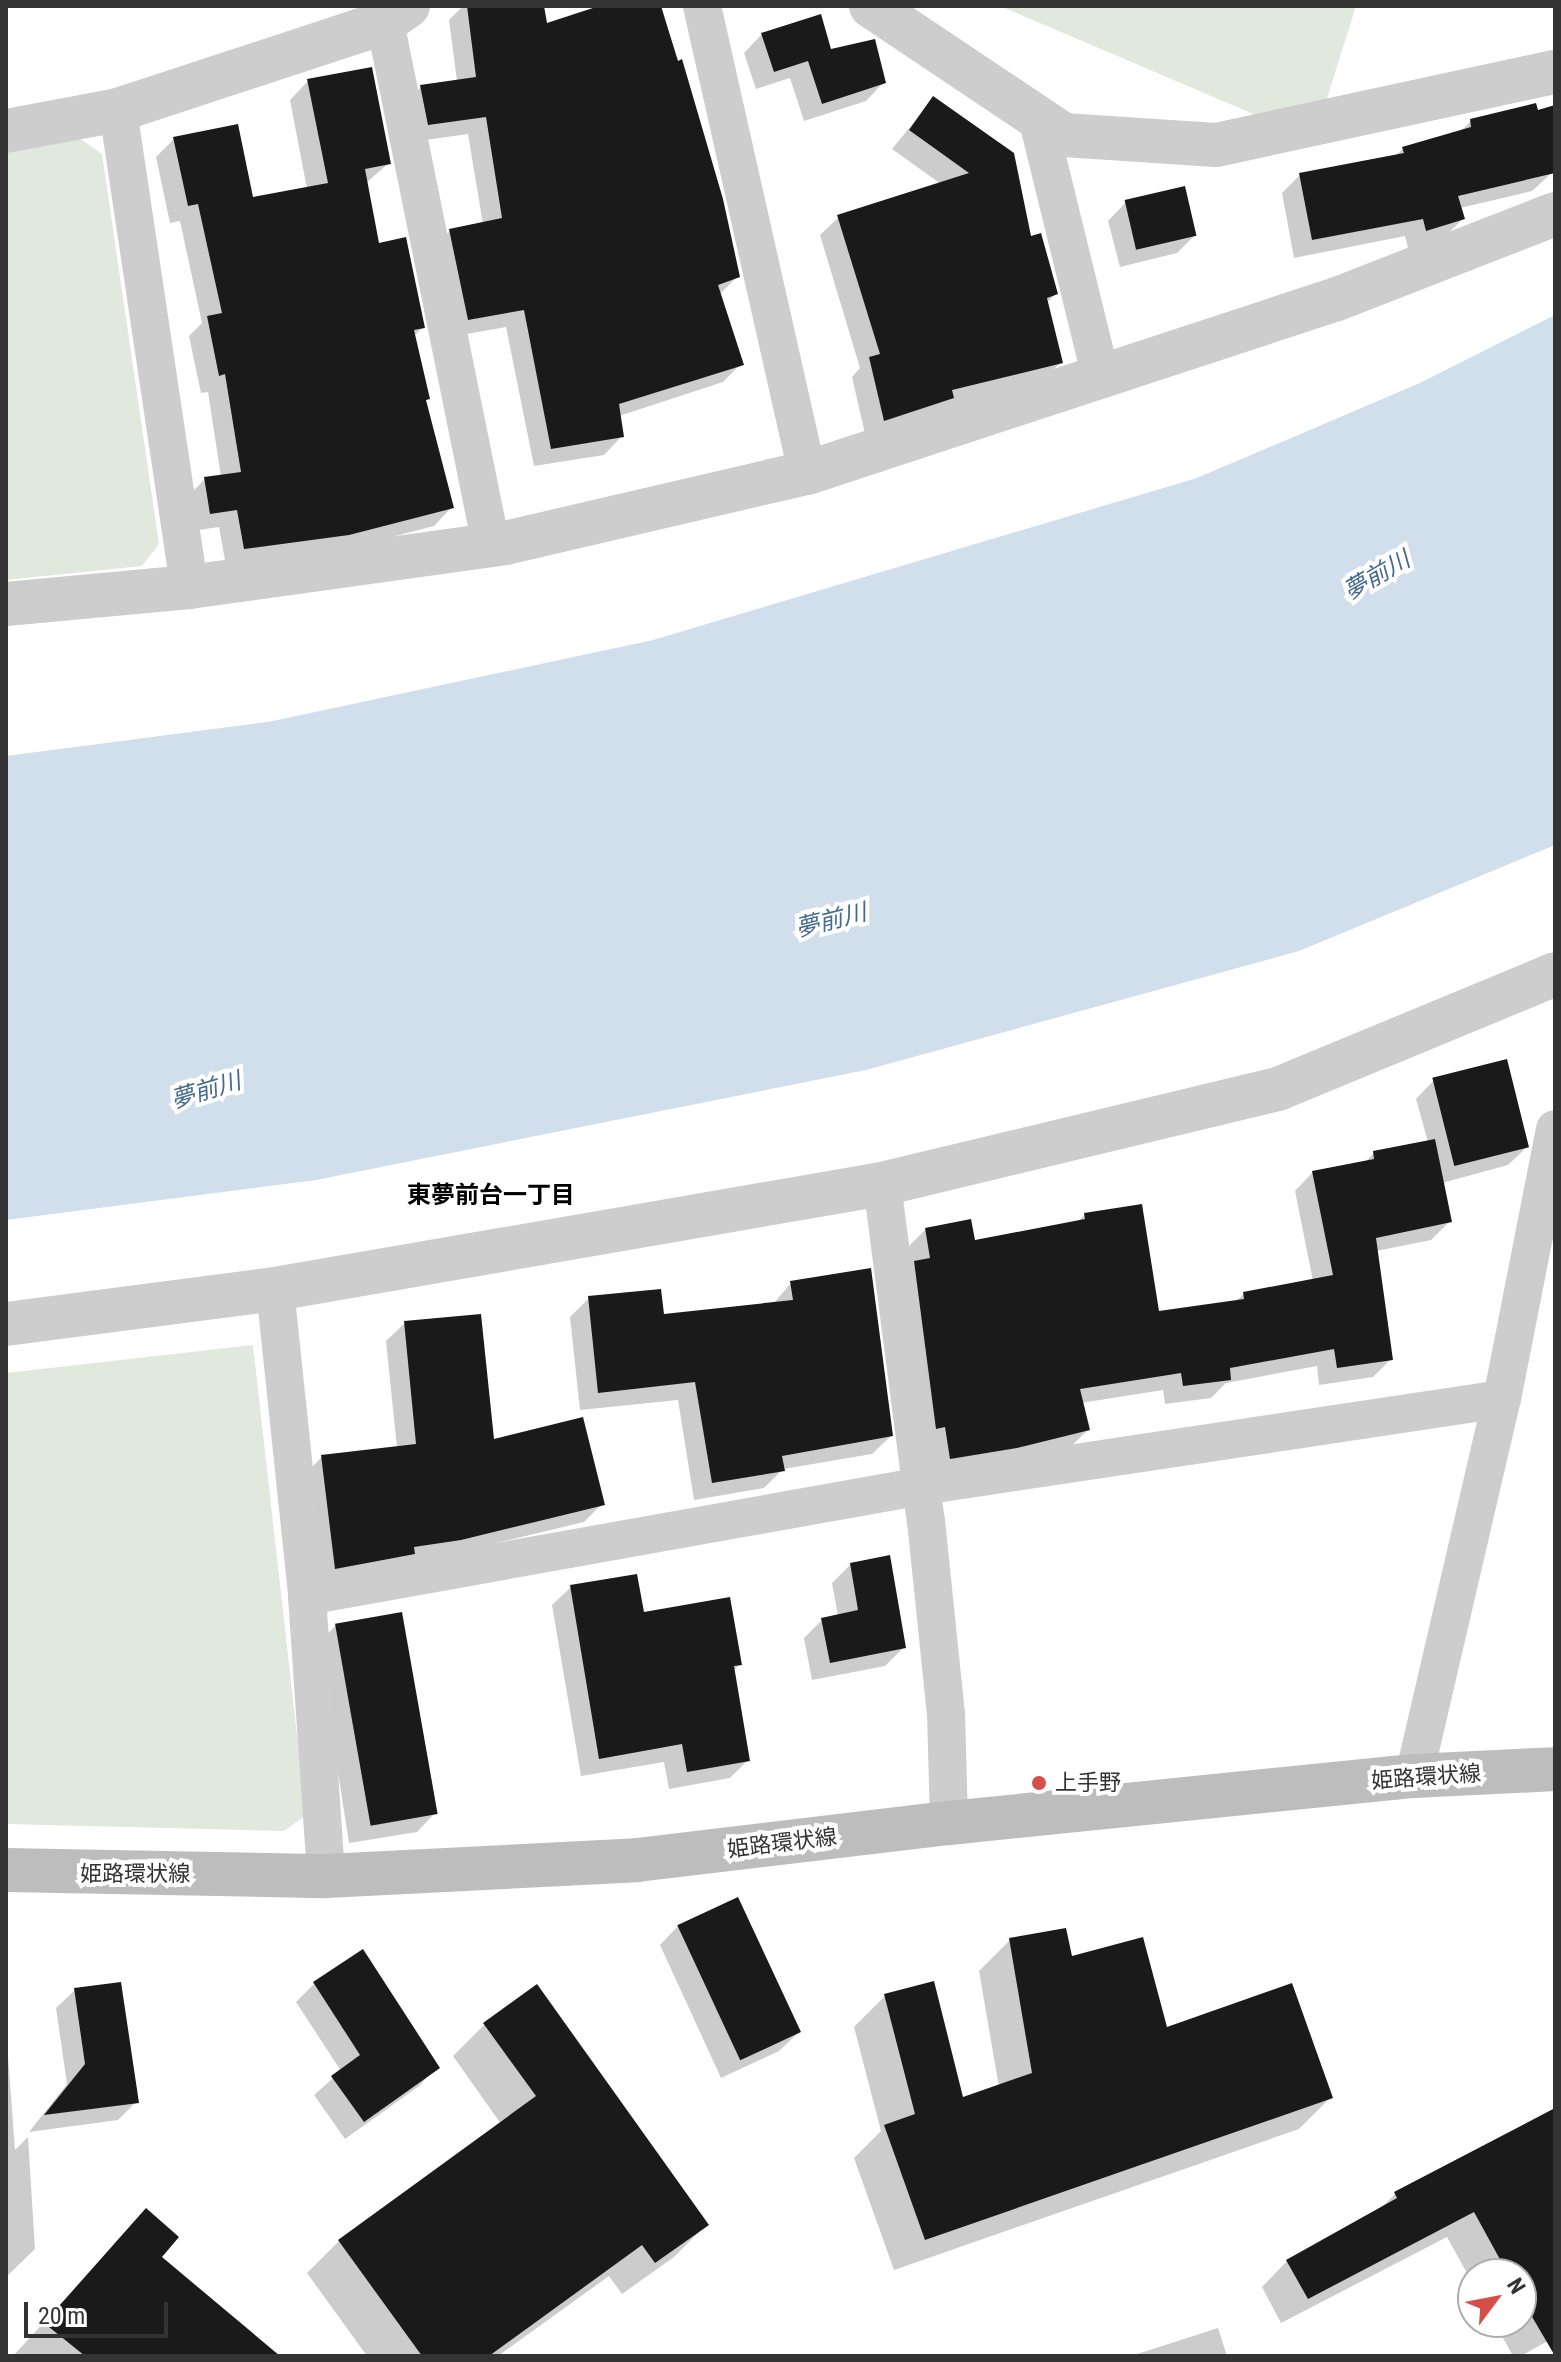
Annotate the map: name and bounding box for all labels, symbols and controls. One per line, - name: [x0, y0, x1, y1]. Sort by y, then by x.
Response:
- water label: 夢前川: [1339, 546, 1415, 606]
- water label: 夢前川: [793, 898, 869, 944]
- water label: 夢前川: [167, 1067, 245, 1115]
- district label: 東夢前台一丁目: [407, 1182, 575, 1210]
- street label: 姫路環状線: [1370, 1760, 1482, 1794]
- place label: 上手野: [1055, 1770, 1121, 1796]
- marker: 上手野: [1030, 1774, 1048, 1792]
- street label: 姫路環状線: [726, 1823, 838, 1863]
- street label: 姫路環状線: [80, 1861, 190, 1887]
- north arrow: [1457, 2258, 1537, 2338]
- text: N: [1502, 2274, 1530, 2298]
- scale bar: [28, 2286, 172, 2336]
- text: 20 m: [38, 2302, 85, 2330]

